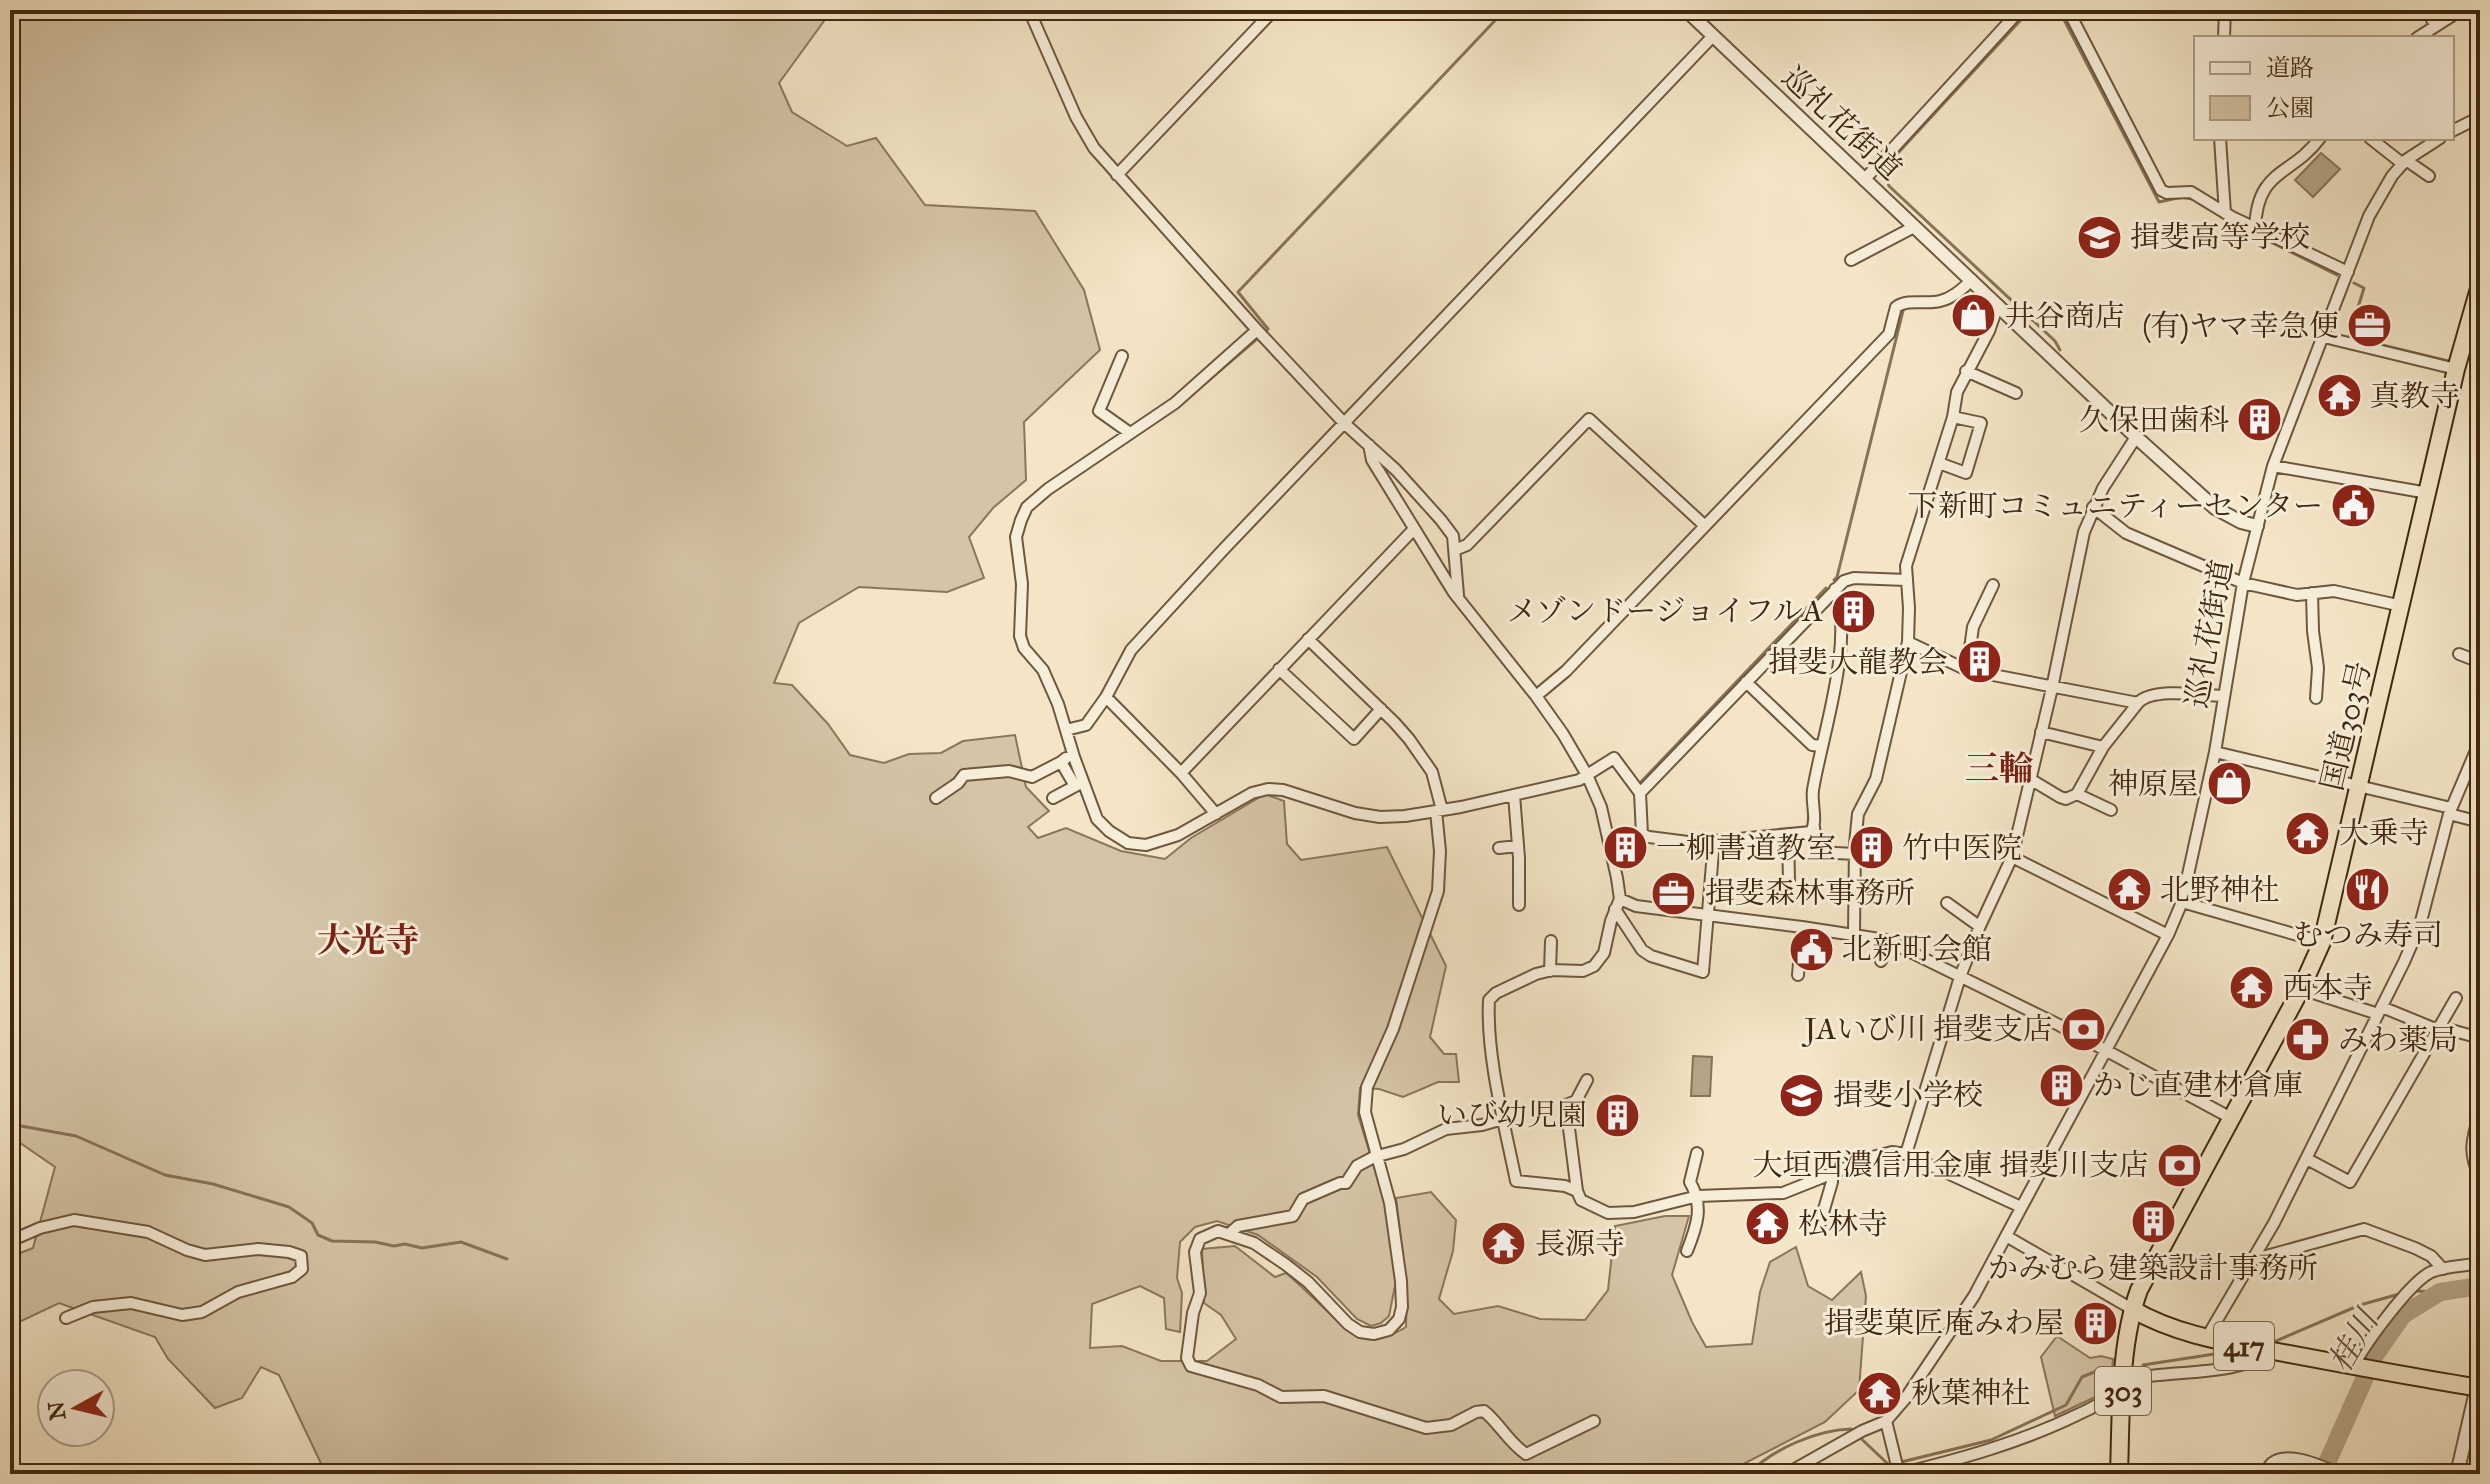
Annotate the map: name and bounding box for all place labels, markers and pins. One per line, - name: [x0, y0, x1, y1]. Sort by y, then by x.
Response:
- school or university icon: 揖斐高等学校: [2075, 213, 2123, 261]
- place label: 揖斐高等学校: [2130, 219, 2310, 255]
- shop icon: 井谷商店: [1950, 292, 1998, 340]
- place label: 井谷商店: [2005, 298, 2125, 334]
- office icon: (有)ヤマ幸急便: [2346, 302, 2394, 350]
- place label: (有)ヤマ幸急便: [2142, 308, 2339, 345]
- temple icon: 真教寺: [2315, 372, 2363, 420]
- place label: 真教寺: [2370, 378, 2460, 414]
- building icon: 久保田歯科: [2236, 396, 2284, 444]
- place label: 久保田歯科: [2079, 402, 2229, 438]
- public building icon: 下新町コミュニティーセンター: [2330, 482, 2378, 530]
- place label: 下新町コミュニティーセンター: [1908, 488, 2323, 524]
- building icon: メゾンドージョイフルA: [1830, 587, 1878, 635]
- place label: メゾンドージョイフルA: [1507, 593, 1823, 629]
- building icon: 揖斐大龍教会: [1955, 638, 2003, 686]
- place label: 揖斐大龍教会: [1768, 644, 1948, 680]
- shop icon: 神原屋: [2205, 760, 2253, 808]
- place label: 神原屋: [2108, 766, 2198, 802]
- temple icon: 大乗寺: [2284, 809, 2332, 857]
- place label: 大乗寺: [2339, 815, 2429, 851]
- building icon: 一柳書道教室: [1601, 824, 1649, 872]
- building icon: 竹中医院: [1847, 824, 1895, 872]
- place label: 一柳書道教室: [1656, 830, 1836, 866]
- place label: 竹中医院: [1902, 830, 2022, 866]
- restaurant icon: むつみ寿司: [2344, 865, 2392, 913]
- temple icon: 北野神社: [2105, 866, 2153, 914]
- office icon: 揖斐森林事務所: [1650, 869, 1698, 917]
- place label: 北野神社: [2160, 872, 2280, 908]
- place label: 揖斐森林事務所: [1705, 875, 1915, 911]
- place label: むつみ寿司: [2293, 917, 2443, 953]
- public building icon: 北新町会館: [1787, 925, 1835, 973]
- place label: 北新町会館: [1842, 931, 1992, 967]
- temple icon: 西本寺: [2228, 964, 2276, 1012]
- place label: 西本寺: [2283, 970, 2373, 1006]
- bank icon: JAいび川 揖斐支店: [2060, 1005, 2108, 1053]
- place label: JAいび川 揖斐支店: [1801, 1011, 2053, 1047]
- pharmacy icon: みわ薬局: [2283, 1016, 2331, 1064]
- place label: みわ薬局: [2338, 1022, 2458, 1058]
- building icon: かじ直建材倉庫: [2038, 1061, 2086, 1109]
- place label: かじ直建材倉庫: [2093, 1067, 2303, 1103]
- school or university icon: 揖斐小学校: [1778, 1071, 1826, 1119]
- place label: 揖斐小学校: [1833, 1077, 1983, 1113]
- building icon: いび幼児園: [1594, 1091, 1642, 1139]
- place label: いび幼児園: [1437, 1097, 1587, 1133]
- bank icon: 大垣西濃信用金庫 揖斐川支店: [2156, 1141, 2204, 1189]
- place label: 大垣西濃信用金庫 揖斐川支店: [1753, 1147, 2149, 1183]
- building icon: かみむら建築設計事務所: [2129, 1198, 2177, 1246]
- temple icon: 松林寺: [1743, 1200, 1791, 1248]
- place label: 松林寺: [1798, 1206, 1888, 1242]
- temple icon: 長源寺: [1480, 1220, 1528, 1268]
- place label: 長源寺: [1535, 1226, 1625, 1262]
- place label: かみむら建築設計事務所: [1988, 1250, 2318, 1286]
- building icon: 揖斐菓匠庵みわ屋: [2071, 1299, 2119, 1347]
- place label: 揖斐菓匠庵みわ屋: [1824, 1305, 2064, 1341]
- temple icon: 秋葉神社: [1856, 1369, 1904, 1417]
- place label: 秋葉神社: [1911, 1375, 2031, 1411]

